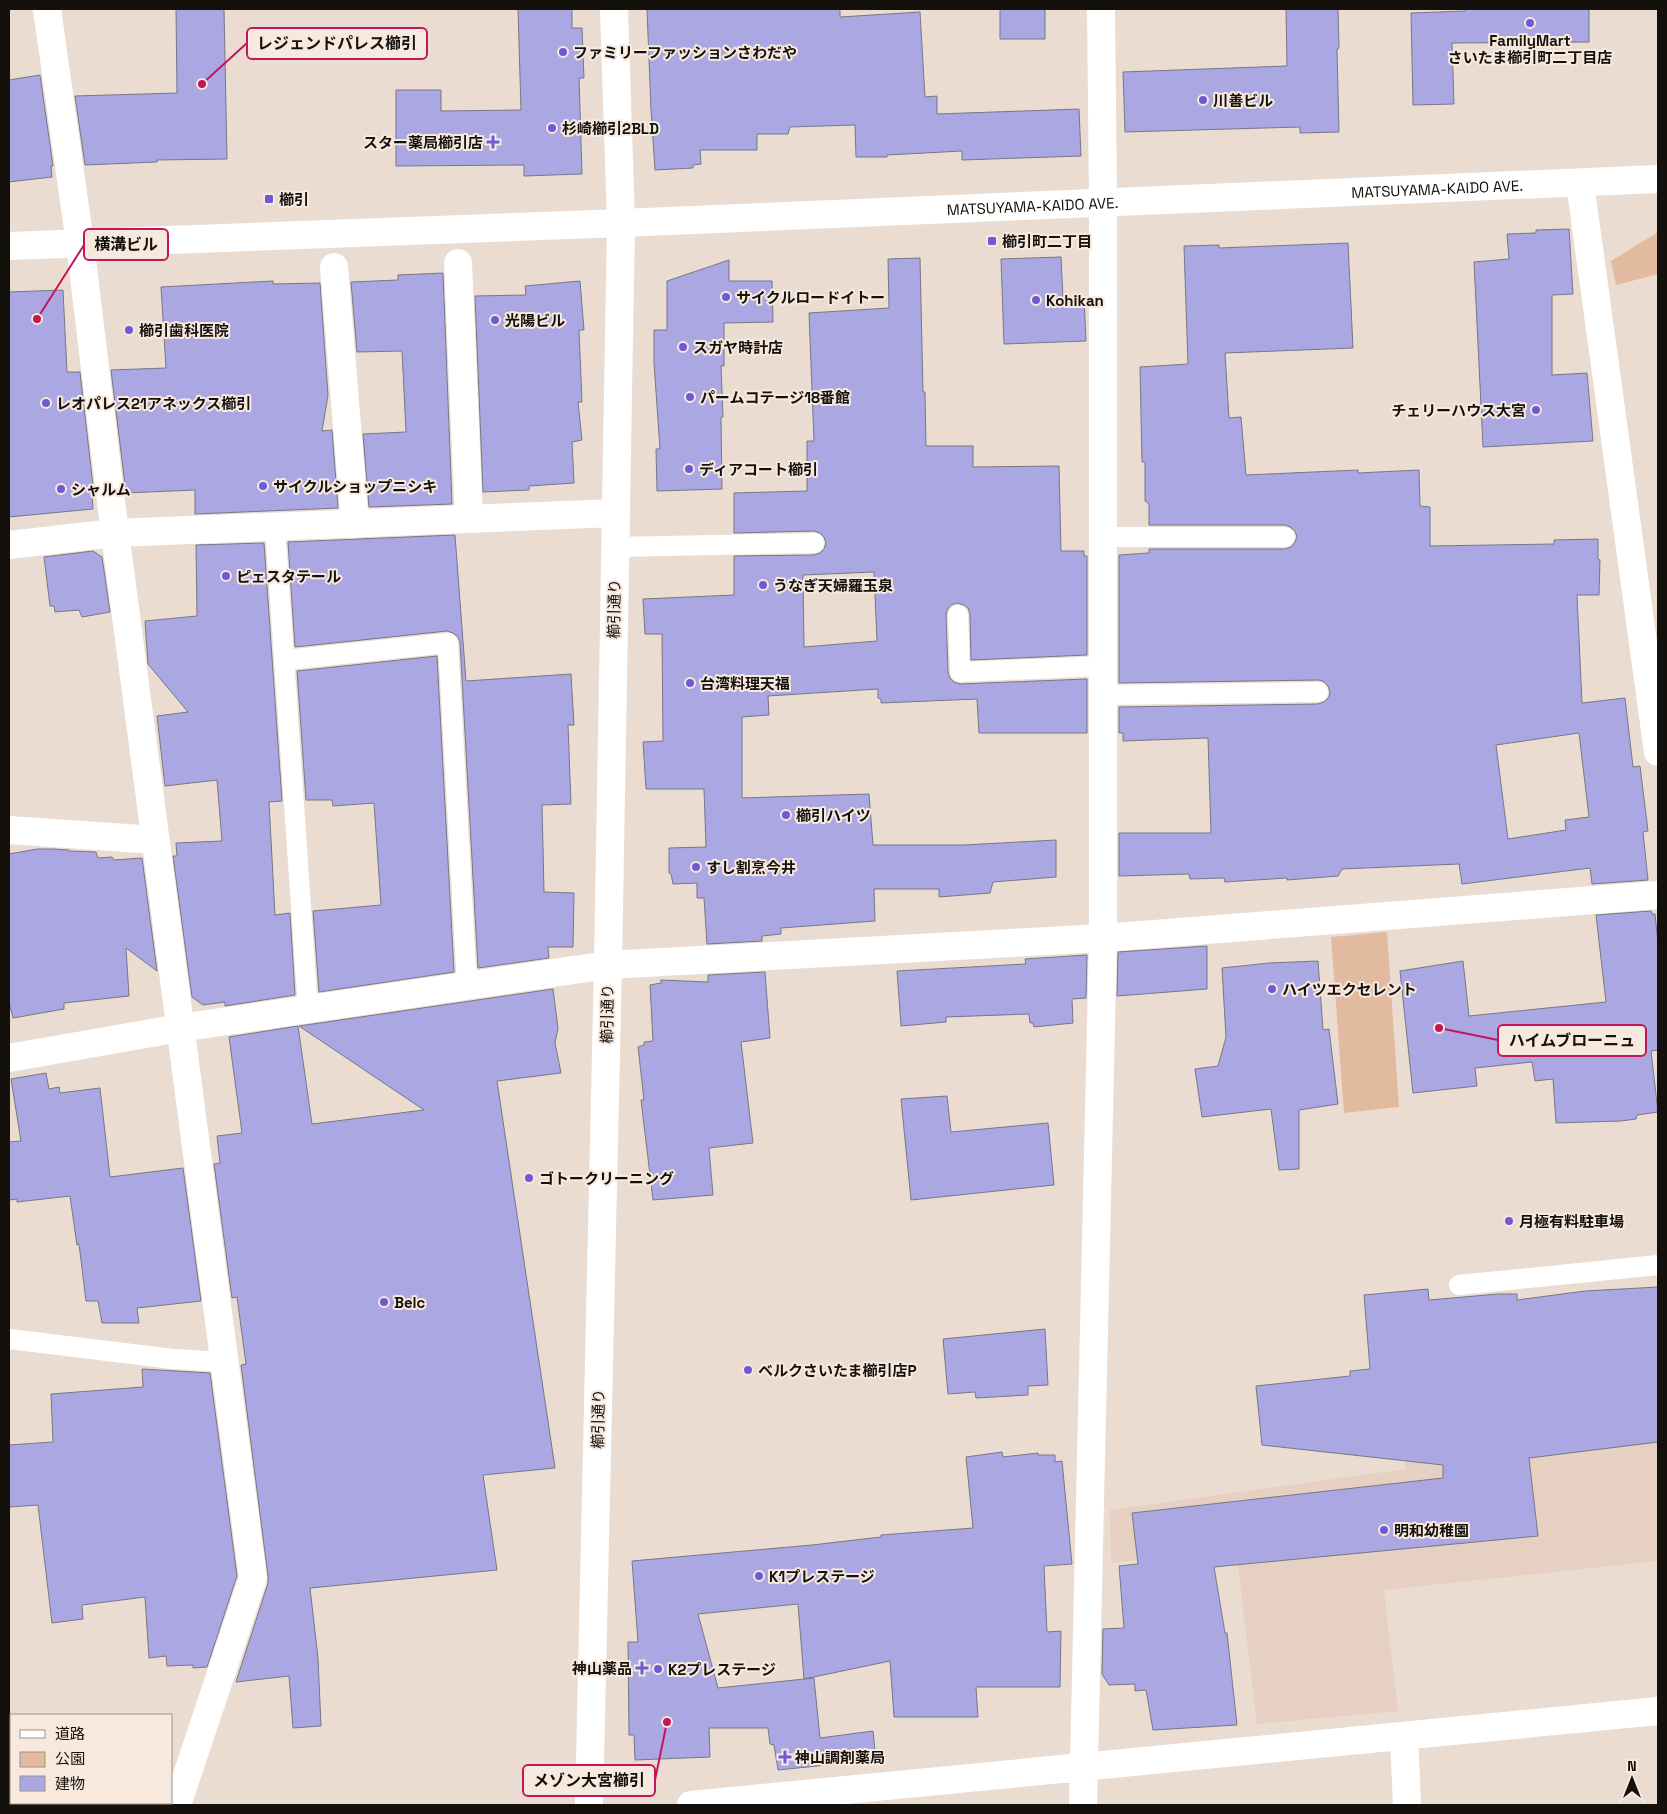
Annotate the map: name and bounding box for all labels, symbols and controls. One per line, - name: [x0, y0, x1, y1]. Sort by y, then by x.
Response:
- marker: FamilyMart さいたま櫛引町二丁目店: [1524, 17, 1536, 29]
- callout: レジェンドパレス櫛引: [247, 28, 427, 59]
- place label: FamilyMart さいたま櫛引町二丁目店: [1448, 31, 1612, 67]
- text: レジェンドパレス櫛引: [257, 33, 417, 54]
- place label: ファミリーファッションさわだや: [573, 43, 797, 62]
- marker: ファミリーファッションさわだや: [557, 46, 569, 58]
- place label: 川善ビル: [1213, 91, 1273, 110]
- marker: 川善ビル: [1197, 94, 1209, 106]
- place label: 杉崎櫛引2BLD: [562, 119, 659, 138]
- marker: 杉崎櫛引2BLD: [546, 122, 558, 134]
- place label: スター薬局櫛引店: [363, 133, 483, 152]
- marker: スター薬局櫛引店: [487, 136, 499, 148]
- street label: MATSUYAMA-KAIDO AVE.: [1351, 175, 1523, 202]
- place label: 櫛引: [279, 190, 309, 209]
- street label: MATSUYAMA-KAIDO AVE.: [946, 192, 1119, 219]
- marker: 櫛引: [263, 193, 275, 205]
- callout: 横溝ビル: [84, 229, 168, 260]
- place label: 櫛引町二丁目: [1002, 232, 1092, 251]
- text: 横溝ビル: [94, 234, 158, 255]
- marker: 櫛引町二丁目: [986, 235, 998, 247]
- place label: サイクルロードイトー: [736, 288, 885, 307]
- marker: サイクルロードイトー: [720, 291, 732, 303]
- place label: Kohikan: [1046, 291, 1104, 310]
- marker: Kohikan: [1030, 294, 1042, 306]
- place label: 光陽ビル: [505, 311, 565, 330]
- marker: 光陽ビル: [489, 314, 501, 326]
- place label: 櫛引歯科医院: [139, 321, 229, 340]
- marker: 櫛引歯科医院: [123, 324, 135, 336]
- place label: スガヤ時計店: [693, 338, 783, 357]
- marker: スガヤ時計店: [677, 341, 689, 353]
- place label: パームコテージ18番館: [700, 388, 850, 407]
- marker: パームコテージ18番館: [684, 391, 696, 403]
- place label: レオパレス21アネックス櫛引: [56, 394, 251, 413]
- marker: レオパレス21アネックス櫛引: [40, 397, 52, 409]
- place label: チェリーハウス大宮: [1391, 401, 1526, 420]
- marker: チェリーハウス大宮: [1530, 404, 1542, 416]
- place label: ディアコート櫛引: [699, 460, 818, 479]
- marker: ディアコート櫛引: [683, 463, 695, 475]
- place label: サイクルショップニシキ: [273, 477, 437, 496]
- place label: シャルム: [71, 480, 131, 499]
- marker: サイクルショップニシキ: [257, 480, 269, 492]
- marker: シャルム: [55, 483, 67, 495]
- place label: ピェスタテール: [236, 567, 341, 586]
- marker: ピェスタテール: [220, 570, 232, 582]
- place label: うなぎ天婦羅玉泉: [773, 576, 893, 595]
- street label: 櫛引通り: [604, 579, 624, 639]
- marker: うなぎ天婦羅玉泉: [757, 579, 769, 591]
- place label: 台湾料理天福: [700, 674, 790, 693]
- marker: 台湾料理天福: [684, 677, 696, 689]
- place label: 櫛引ハイツ: [796, 806, 871, 825]
- marker: 櫛引ハイツ: [780, 809, 792, 821]
- place label: すし割烹今井: [706, 858, 796, 877]
- marker: すし割烹今井: [690, 861, 702, 873]
- place label: ハイツエクセレント: [1282, 980, 1417, 999]
- marker: ハイツエクセレント: [1266, 983, 1278, 995]
- street label: 櫛引通り: [597, 984, 617, 1044]
- callout: ハイムブローニュ: [1498, 1025, 1646, 1056]
- text: ハイムブローニュ: [1509, 1030, 1635, 1051]
- place label: ゴトークリーニング: [539, 1169, 674, 1188]
- marker: ゴトークリーニング: [523, 1172, 535, 1184]
- place label: 月極有料駐車場: [1519, 1212, 1624, 1231]
- marker: 月極有料駐車場: [1503, 1215, 1515, 1227]
- place label: Belc: [394, 1293, 426, 1312]
- marker: Belc: [378, 1296, 390, 1308]
- place label: ベルクさいたま櫛引店P: [758, 1361, 917, 1380]
- marker: ベルクさいたま櫛引店P: [742, 1364, 754, 1376]
- street label: 櫛引通り: [588, 1389, 608, 1449]
- place label: 明和幼稚園: [1394, 1521, 1469, 1540]
- marker: 明和幼稚園: [1378, 1524, 1390, 1536]
- place label: K1プレステージ: [769, 1567, 875, 1586]
- marker: K1プレステージ: [753, 1570, 765, 1582]
- place label: 神山薬品: [571, 1659, 632, 1678]
- place label: K2プレステージ: [668, 1660, 776, 1679]
- marker: 神山薬品: [636, 1662, 648, 1674]
- marker: K2プレステージ: [652, 1663, 664, 1675]
- legend: [10, 1714, 172, 1804]
- text: 道路: [55, 1724, 85, 1743]
- place label: 神山調剤薬局: [794, 1748, 885, 1767]
- text: 公園: [55, 1749, 85, 1768]
- marker: 神山調剤薬局: [779, 1751, 791, 1763]
- north arrow: [1607, 1754, 1657, 1804]
- text: N: [1627, 1757, 1637, 1775]
- callout: メゾン大宮櫛引: [523, 1765, 655, 1796]
- text: メゾン大宮櫛引: [533, 1770, 645, 1791]
- text: 建物: [55, 1774, 85, 1793]

